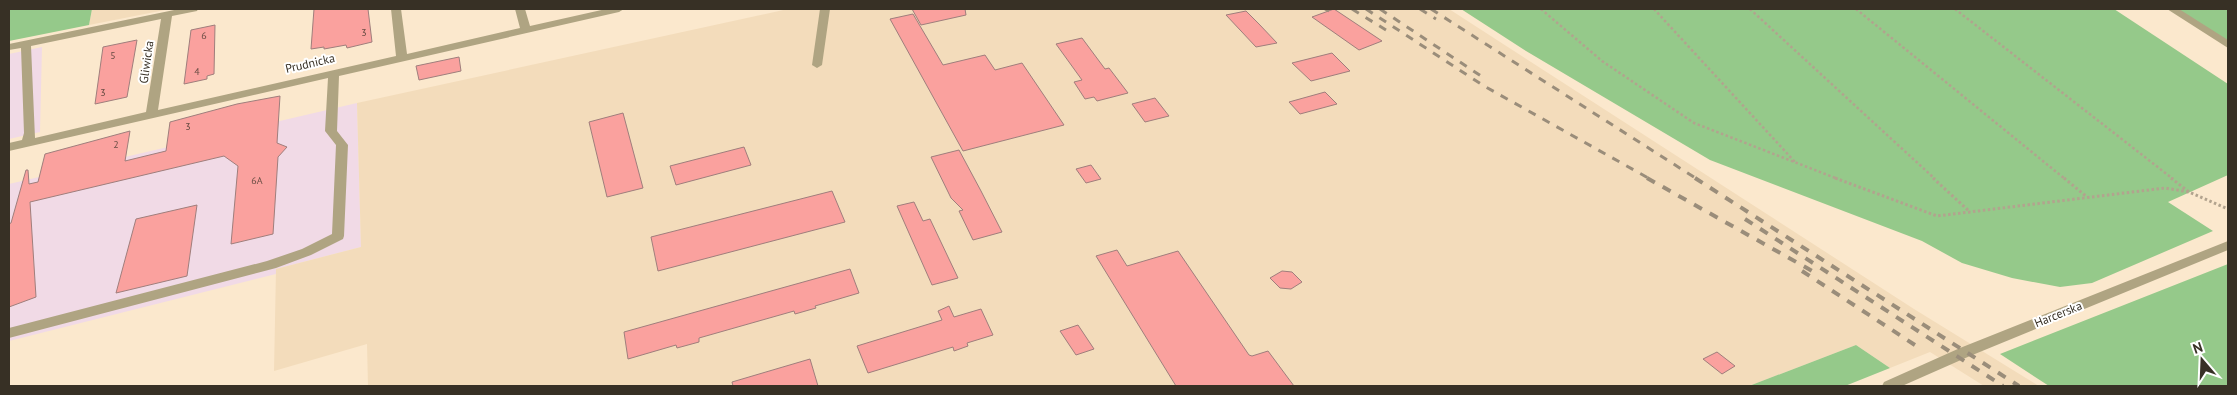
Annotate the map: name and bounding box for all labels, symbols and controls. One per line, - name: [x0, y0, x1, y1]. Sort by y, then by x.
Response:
- house number: 3: [361, 26, 367, 39]
- house number: 6: [201, 29, 207, 42]
- street label: Gliwicka: [136, 40, 156, 84]
- house number: 5: [110, 49, 116, 62]
- street label: Prudnicka: [284, 50, 336, 76]
- house number: 4: [194, 65, 200, 78]
- house number: 3: [100, 86, 106, 99]
- house number: 3: [185, 120, 191, 133]
- house number: 2: [113, 138, 119, 151]
- house number: 6A: [251, 174, 263, 187]
- street label: Harcerska: [2032, 298, 2084, 330]
- north arrow: [2177, 335, 2227, 385]
- text: N: [2190, 338, 2205, 358]

